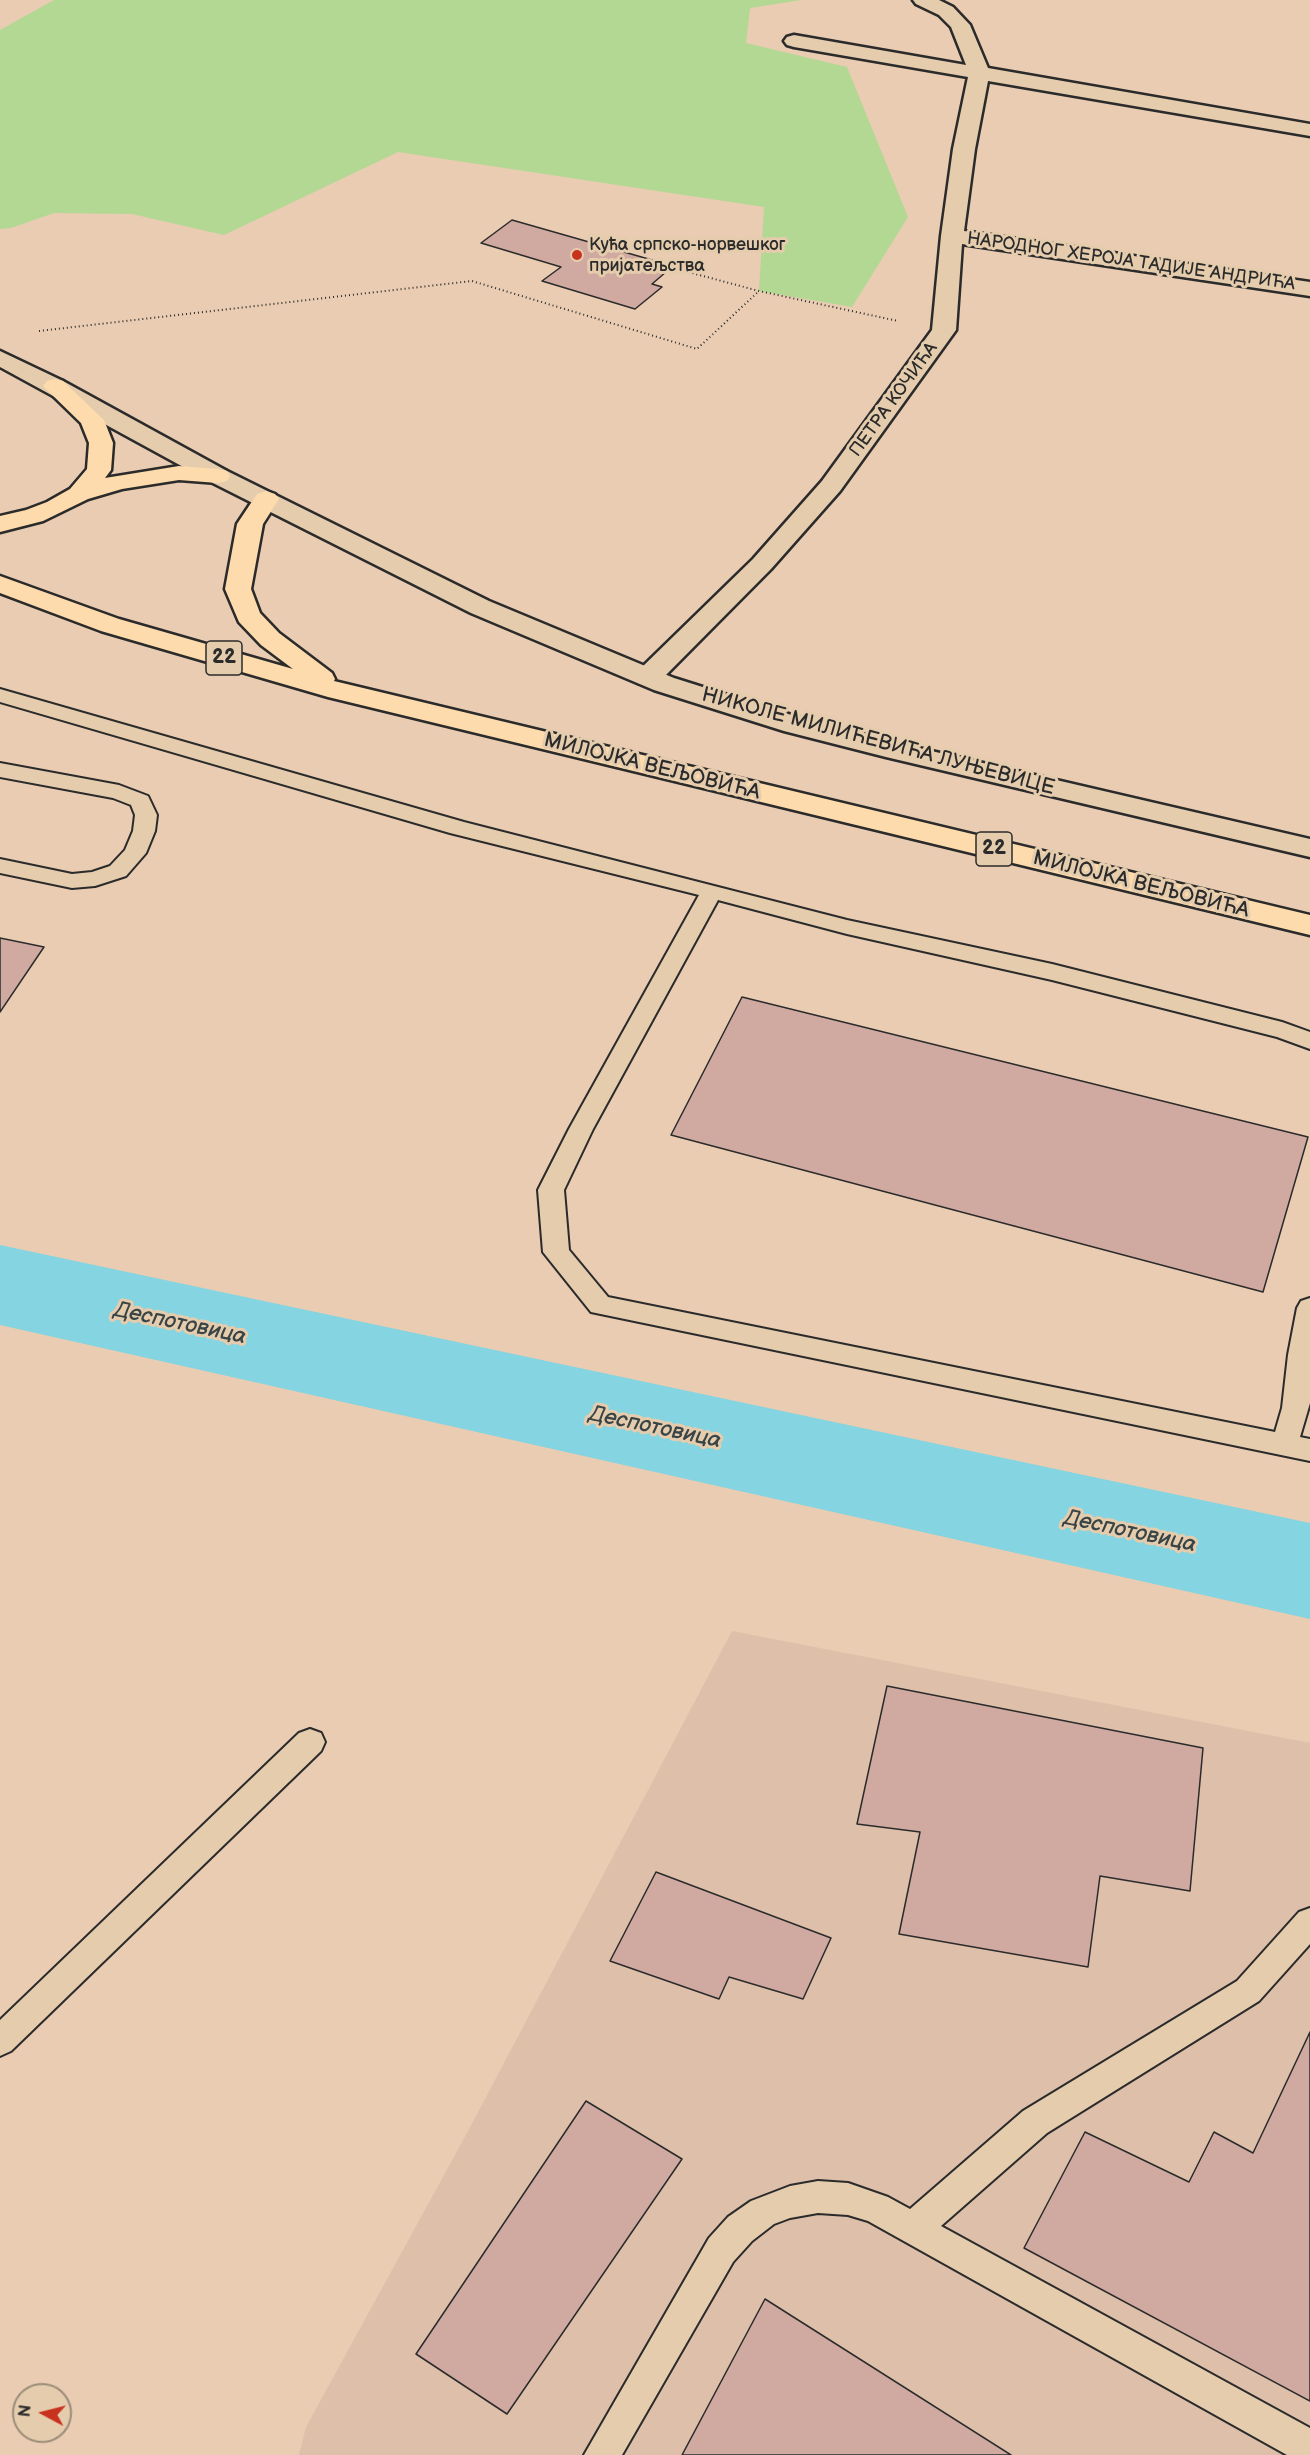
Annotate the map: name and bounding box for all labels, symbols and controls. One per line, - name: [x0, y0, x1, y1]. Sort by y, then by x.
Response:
- street label: НАРОДНОГ ХЕРОЈА ТАДИЈЕ АНДРИЋА: [966, 228, 1296, 296]
- place label: Кућа српско-норвешког пријатељства: [589, 234, 786, 276]
- marker: Кућа српско-норвешког пријатељства: [570, 248, 584, 262]
- street label: ПЕТРА КОЧИЋА: [845, 339, 943, 461]
- road number: 22: [206, 641, 242, 675]
- street label: НИКОЛЕ МИЛИЋЕВИЋА ЛУЊЕВИЦЕ: [699, 683, 1057, 801]
- street label: МИЛОЈКА ВЕЉОВИЋА: [541, 728, 763, 806]
- road number: 22: [976, 832, 1012, 866]
- street label: МИЛОЈКА ВЕЉОВИЋА: [1030, 846, 1252, 924]
- water label: Деспотовица: [112, 1297, 248, 1351]
- water label: Деспотовица: [587, 1401, 723, 1455]
- water label: Деспотовица: [1062, 1505, 1198, 1559]
- north arrow: [12, 2383, 72, 2443]
- text: N: [15, 2404, 36, 2418]

